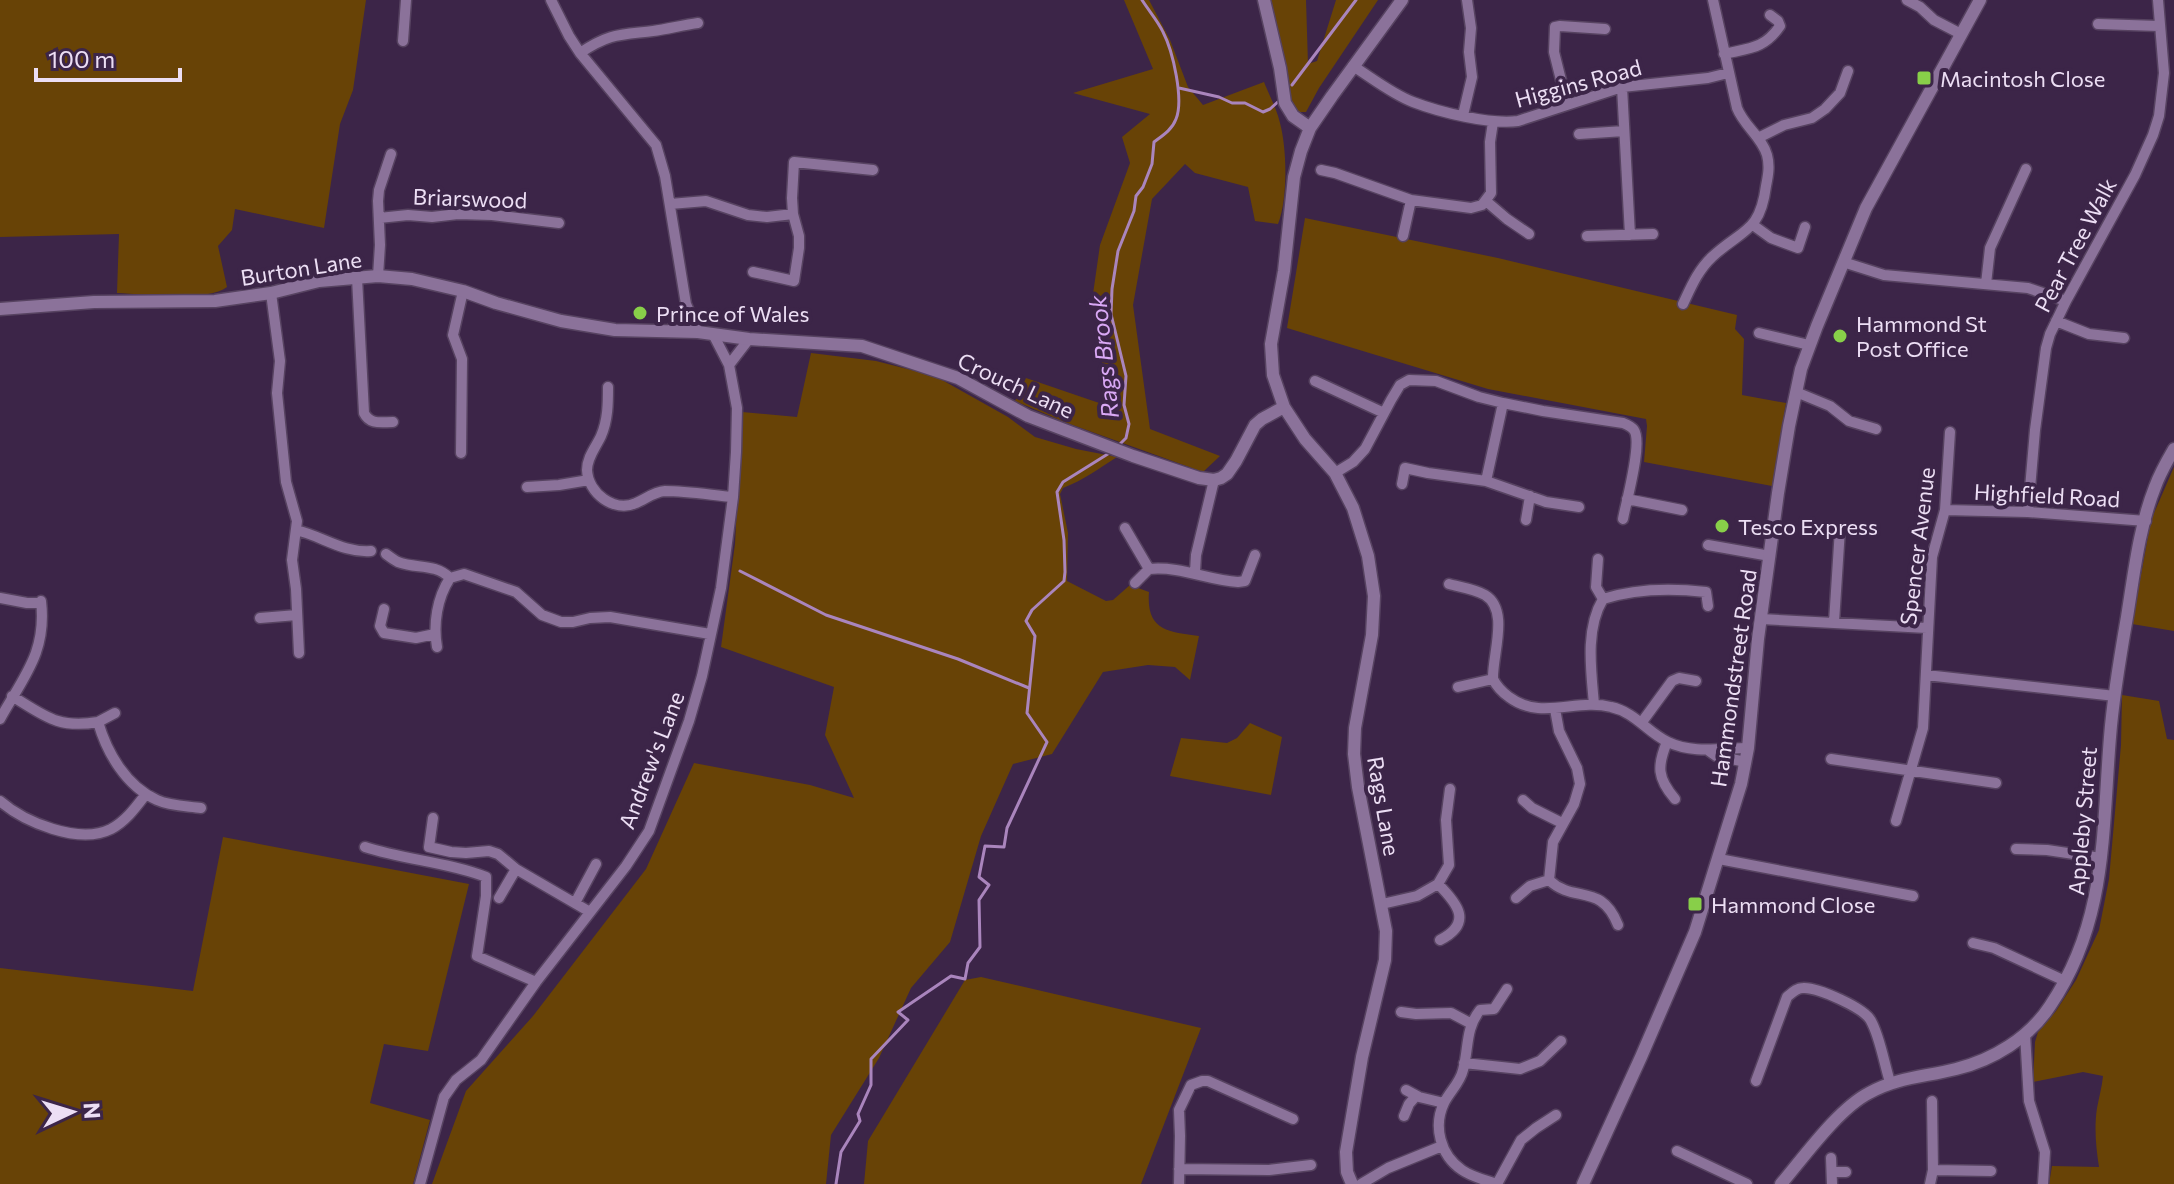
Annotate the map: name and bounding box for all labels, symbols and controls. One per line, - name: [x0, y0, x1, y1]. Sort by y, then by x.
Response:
- scale bar: [36, 32, 180, 82]
- text: 100 m: [48, 44, 115, 73]
- street label: Higgins Road: [1512, 53, 1644, 113]
- place label: Macintosh Close: [1940, 65, 2105, 92]
- marker: Macintosh Close: [1915, 69, 1933, 87]
- street label: Pear Tree Walk: [2028, 173, 2122, 317]
- street label: Briarswood: [412, 183, 528, 213]
- street label: Burton Lane: [238, 245, 364, 291]
- water label: Rags Brook: [1082, 293, 1124, 420]
- place label: Prince of Wales: [656, 300, 809, 327]
- marker: Prince of Wales: [631, 304, 649, 322]
- place label: Hammond St Post Office: [1856, 310, 1987, 362]
- marker: Hammond St Post Office: [1831, 327, 1849, 345]
- street label: Crouch Lane: [954, 346, 1078, 424]
- street label: Spencer Avenue: [1894, 465, 1940, 627]
- street label: Highfield Road: [1973, 478, 2121, 512]
- place label: Tesco Express: [1738, 513, 1878, 540]
- marker: Tesco Express: [1713, 517, 1731, 535]
- street label: Hammondstreet Road: [1704, 567, 1762, 789]
- street label: Andrew's Lane: [612, 688, 690, 832]
- street label: Appleby Street: [2062, 746, 2102, 896]
- street label: Rags Lane: [1362, 754, 1406, 858]
- place label: Hammond Close: [1711, 891, 1875, 918]
- marker: Hammond Close: [1686, 895, 1704, 913]
- north arrow: [32, 1072, 112, 1152]
- text: N: [78, 1101, 106, 1120]

